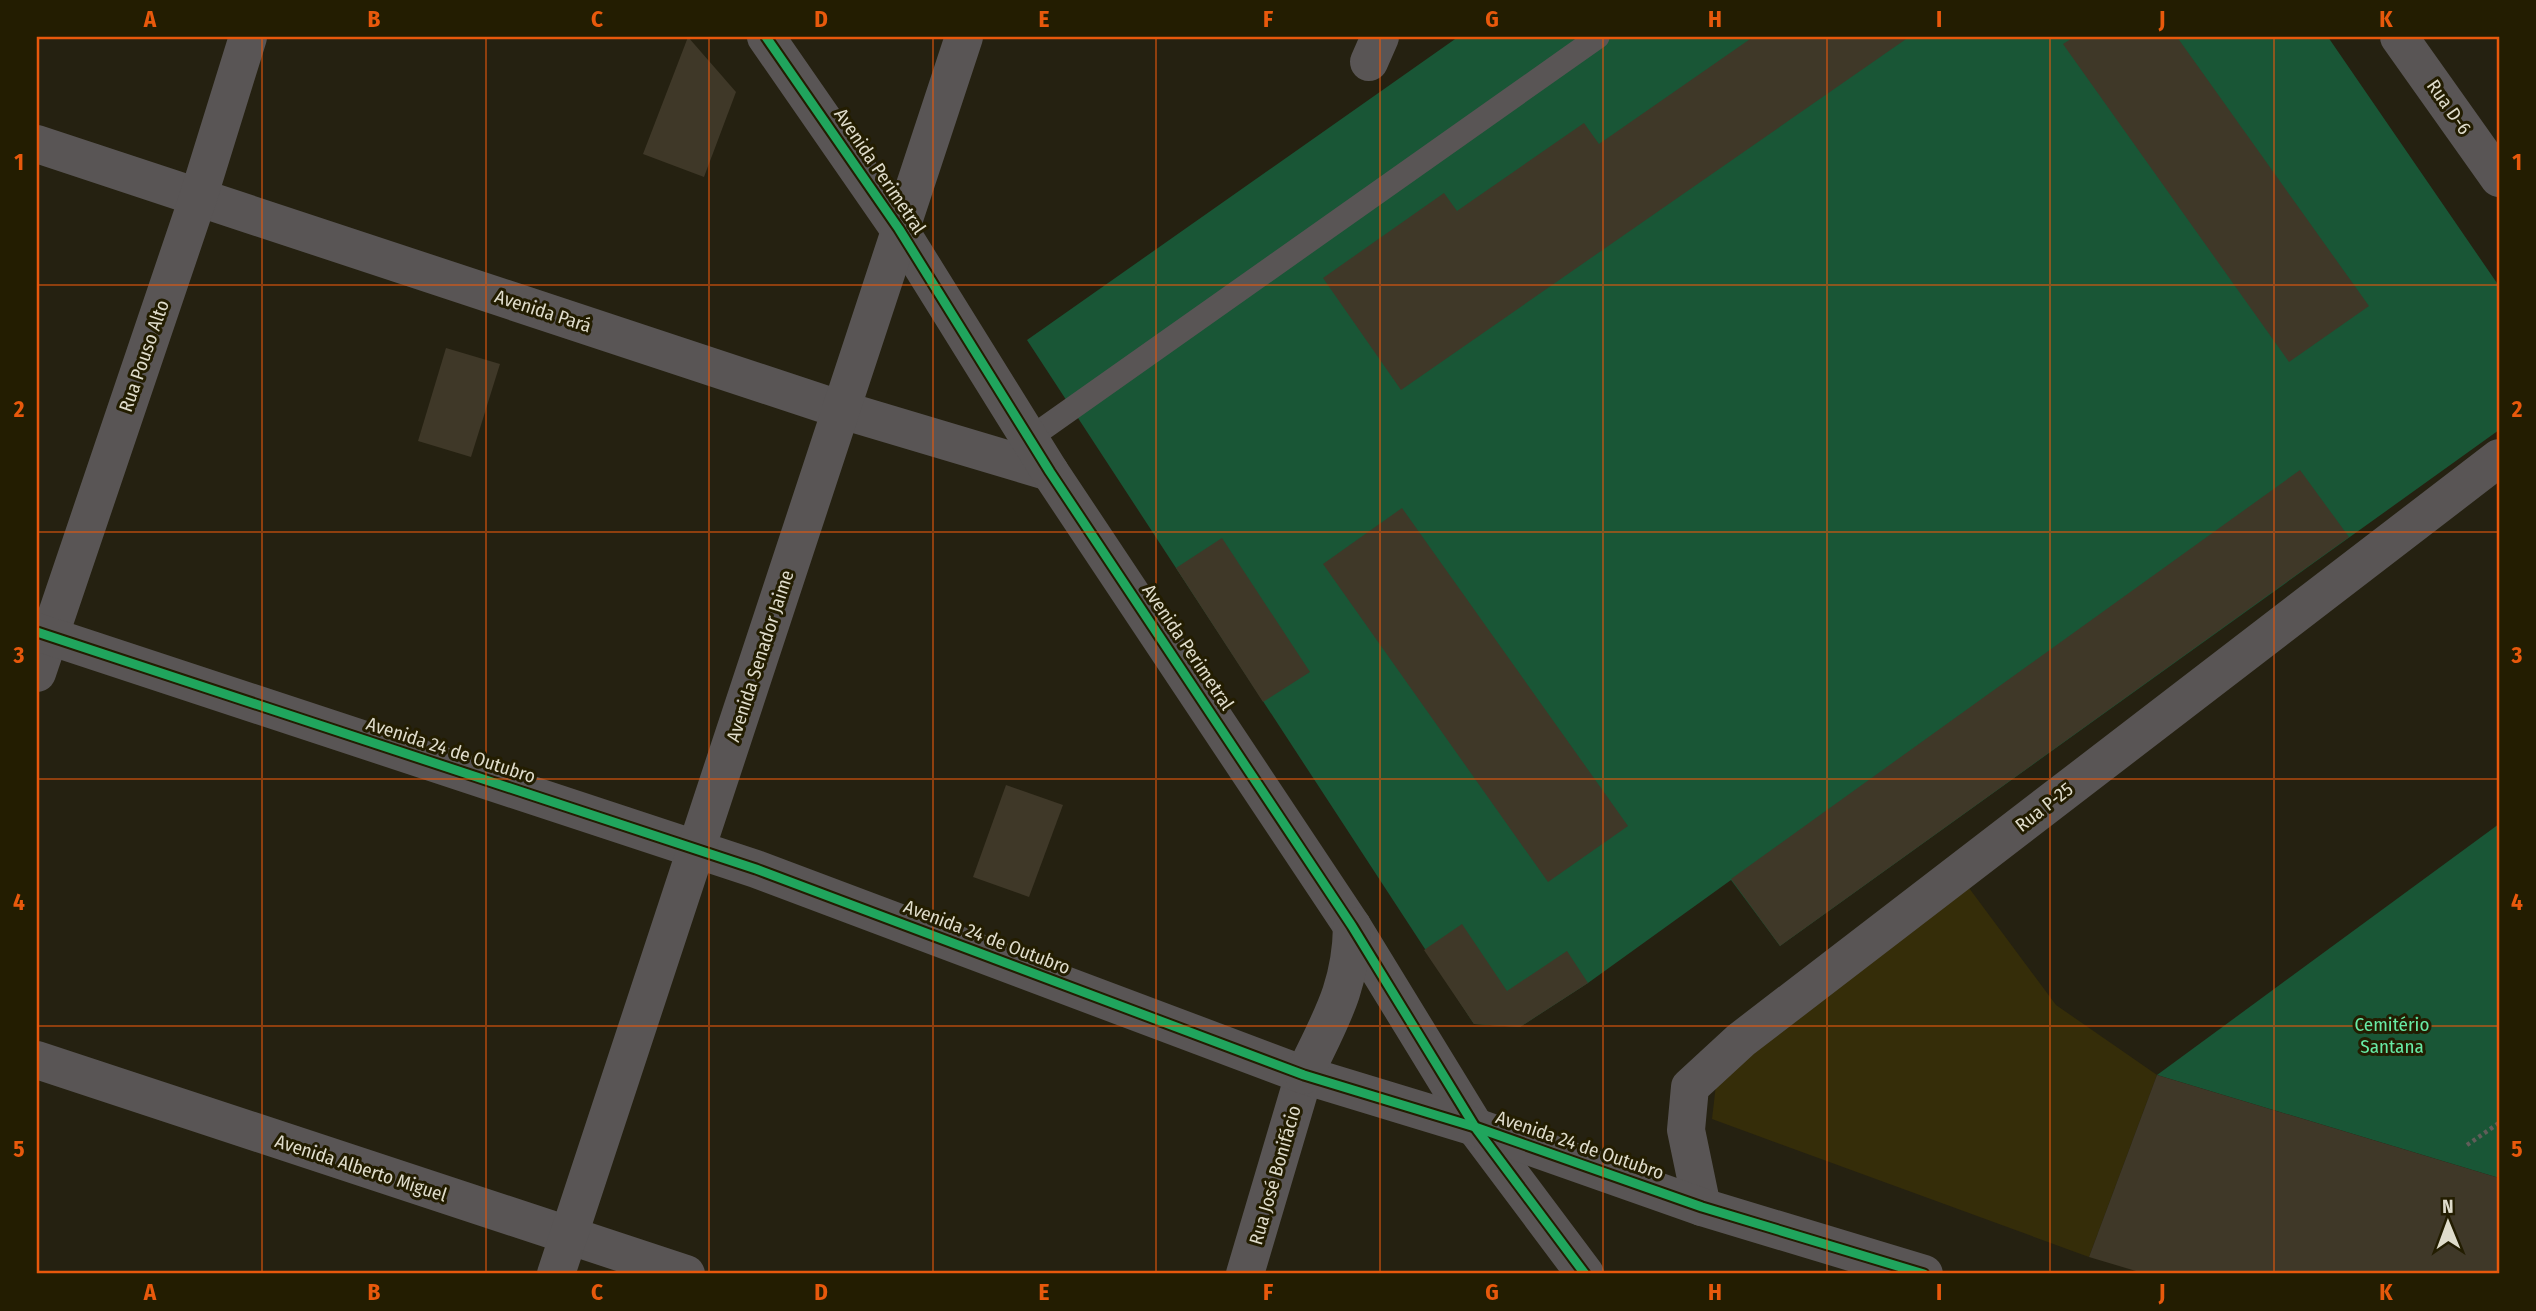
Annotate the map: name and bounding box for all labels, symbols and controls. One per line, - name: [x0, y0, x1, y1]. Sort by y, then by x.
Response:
- text: A: [143, 5, 157, 33]
- text: B: [368, 5, 381, 33]
- text: C: [591, 5, 603, 33]
- text: D: [814, 5, 828, 33]
- text: E: [1039, 5, 1050, 33]
- text: F: [1263, 5, 1273, 33]
- text: G: [1485, 5, 1499, 33]
- text: H: [1708, 5, 1722, 33]
- text: I: [1936, 5, 1942, 33]
- text: J: [2158, 5, 2165, 33]
- text: K: [2379, 5, 2393, 33]
- street label: Rua D-6: [2422, 75, 2476, 139]
- street label: Avenida Perimetral: [829, 104, 931, 238]
- text: 1: [14, 148, 24, 176]
- text: 1: [2512, 148, 2522, 176]
- street label: Avenida Pará: [492, 285, 594, 337]
- street label: Rua Pouso Alto: [114, 297, 174, 415]
- text: 2: [13, 395, 25, 423]
- text: 2: [2511, 395, 2523, 423]
- street label: Avenida Senador Jaime: [721, 567, 799, 745]
- street label: Avenida Perimetral: [1137, 580, 1239, 714]
- text: 3: [13, 641, 25, 669]
- text: 3: [2511, 641, 2523, 669]
- street label: Avenida 24 de Outubro: [364, 712, 538, 788]
- street label: Rua P-25: [2011, 777, 2077, 837]
- text: 4: [13, 888, 25, 916]
- text: 4: [2511, 888, 2523, 916]
- street label: Avenida 24 de Outubro: [901, 895, 1073, 979]
- park label: Cemitério Santana: [2355, 1013, 2429, 1058]
- street label: Rua José Bonifácio: [1244, 1103, 1306, 1247]
- street label: Avenida 24 de Outubro: [1493, 1105, 1667, 1185]
- street label: Avenida Alberto Miguel: [272, 1129, 450, 1207]
- text: 5: [13, 1135, 25, 1163]
- text: 5: [2511, 1135, 2523, 1163]
- north arrow: [2414, 1188, 2484, 1258]
- text: N: [2442, 1195, 2454, 1218]
- text: A: [143, 1278, 157, 1306]
- text: B: [368, 1278, 381, 1306]
- text: C: [591, 1278, 603, 1306]
- text: D: [814, 1278, 828, 1306]
- text: E: [1039, 1278, 1050, 1306]
- text: F: [1263, 1278, 1273, 1306]
- text: G: [1485, 1278, 1499, 1306]
- text: H: [1708, 1278, 1722, 1306]
- text: I: [1936, 1278, 1942, 1306]
- text: J: [2158, 1278, 2165, 1306]
- text: K: [2379, 1278, 2393, 1306]

